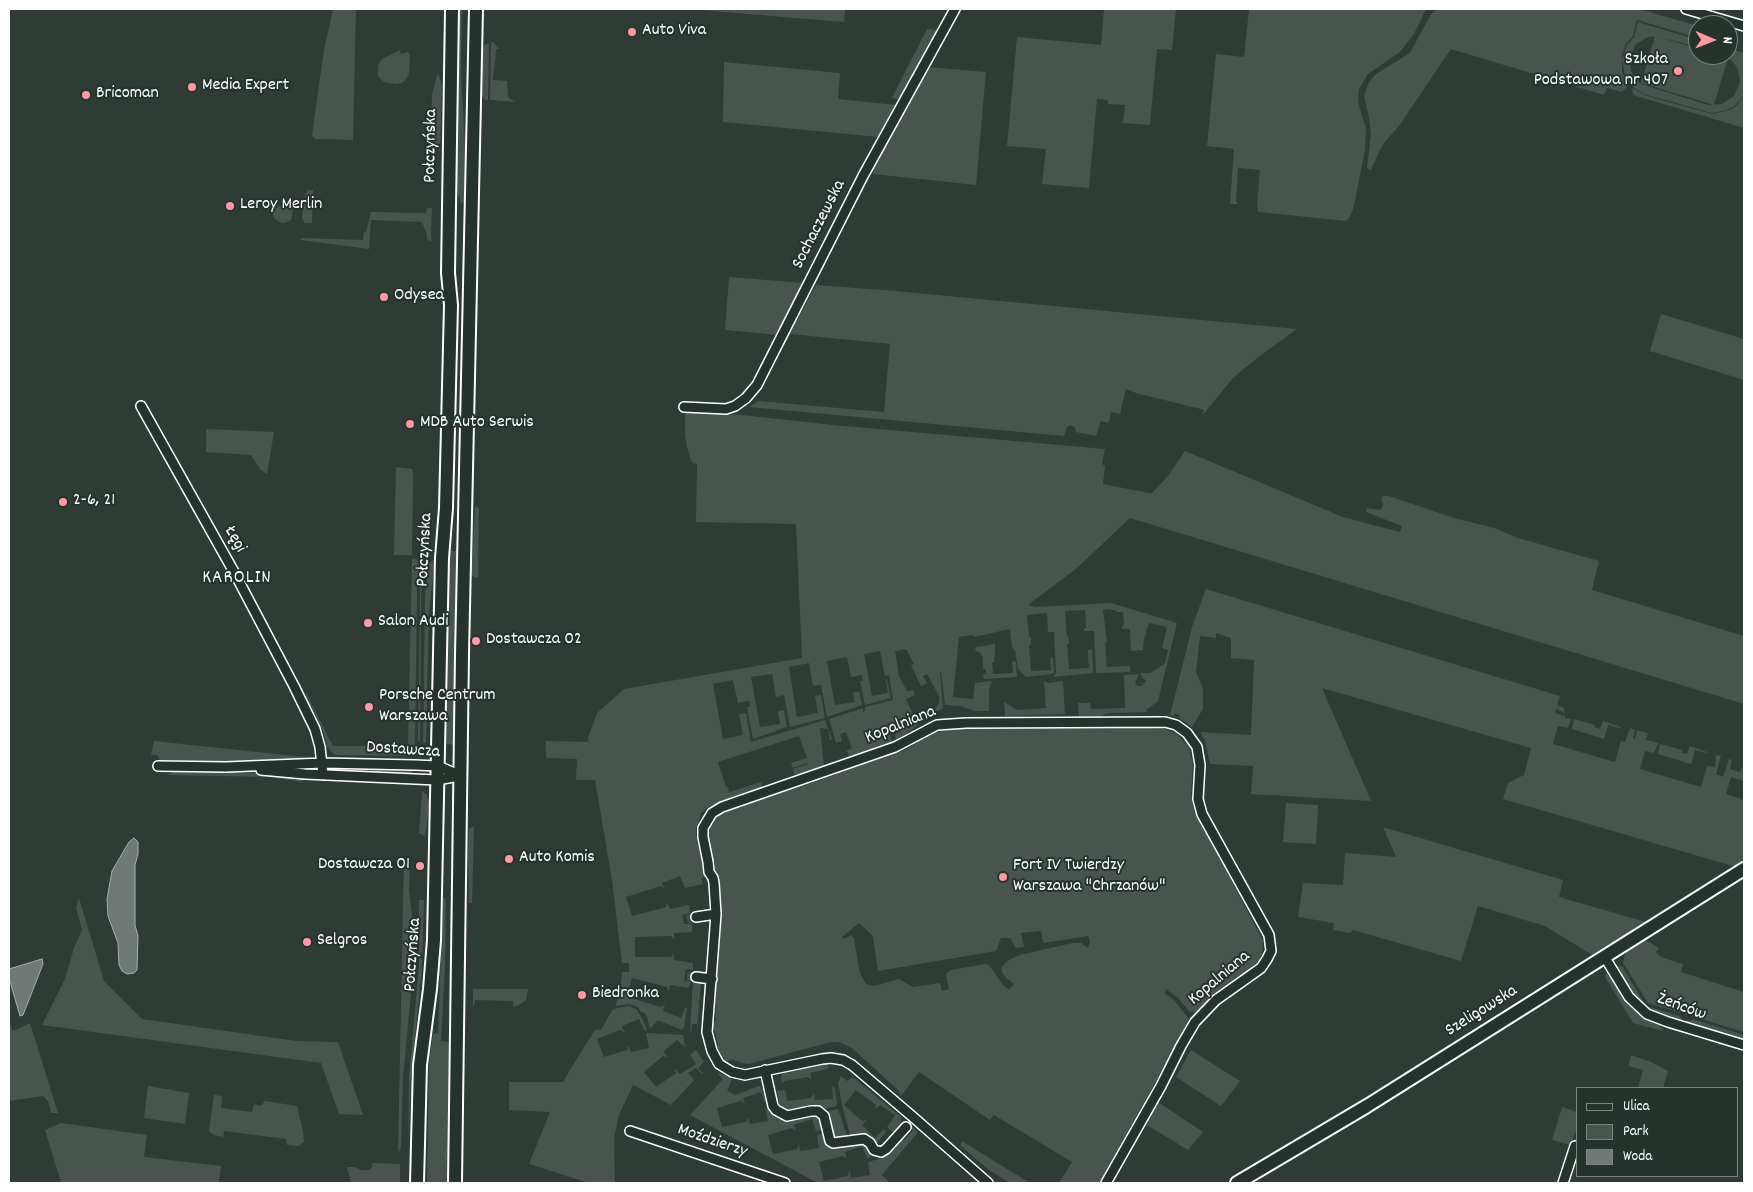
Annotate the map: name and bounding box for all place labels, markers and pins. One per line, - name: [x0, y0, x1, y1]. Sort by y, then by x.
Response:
- place label: Auto Viva: [642, 21, 706, 43]
- marker: Auto Viva: [626, 26, 638, 38]
- place label: Szkoła Podstawowa nr 407: [1534, 50, 1668, 92]
- marker: Szkoła Podstawowa nr 407: [1672, 65, 1684, 77]
- place label: Media Expert: [202, 76, 289, 98]
- marker: Media Expert: [186, 81, 198, 93]
- place label: Bricoman: [96, 84, 159, 106]
- marker: Bricoman: [80, 89, 92, 101]
- place label: Leroy Merlin: [240, 195, 322, 217]
- marker: Leroy Merlin: [224, 200, 236, 212]
- place label: Odysea: [394, 286, 444, 308]
- marker: Odysea: [378, 291, 390, 303]
- place label: MDB Auto Serwis: [420, 413, 534, 435]
- marker: MDB Auto Serwis: [404, 418, 416, 430]
- place label: 2-6, 21: [73, 491, 115, 513]
- marker: 2-6, 21: [57, 496, 69, 508]
- place label: Salon Audi: [378, 612, 448, 634]
- marker: Salon Audi: [362, 617, 374, 629]
- place label: Dostawcza 02: [486, 630, 582, 652]
- marker: Dostawcza 02: [470, 635, 482, 647]
- place label: Porsche Centrum Warszawa: [379, 686, 496, 729]
- marker: Porsche Centrum Warszawa: [363, 701, 375, 713]
- place label: Auto Komis: [519, 848, 595, 870]
- marker: Auto Komis: [503, 853, 515, 865]
- place label: Dostawcza 01: [318, 855, 410, 877]
- place label: Fort IV Twierdzy Warszawa "Chrzanów": [1013, 856, 1165, 899]
- marker: Dostawcza 01: [414, 860, 426, 872]
- marker: Fort IV Twierdzy Warszawa "Chrzanów": [997, 871, 1009, 883]
- place label: Selgros: [317, 931, 367, 953]
- marker: Selgros: [301, 936, 313, 948]
- place label: Biedronka: [592, 984, 659, 1006]
- marker: Biedronka: [576, 989, 588, 1001]

